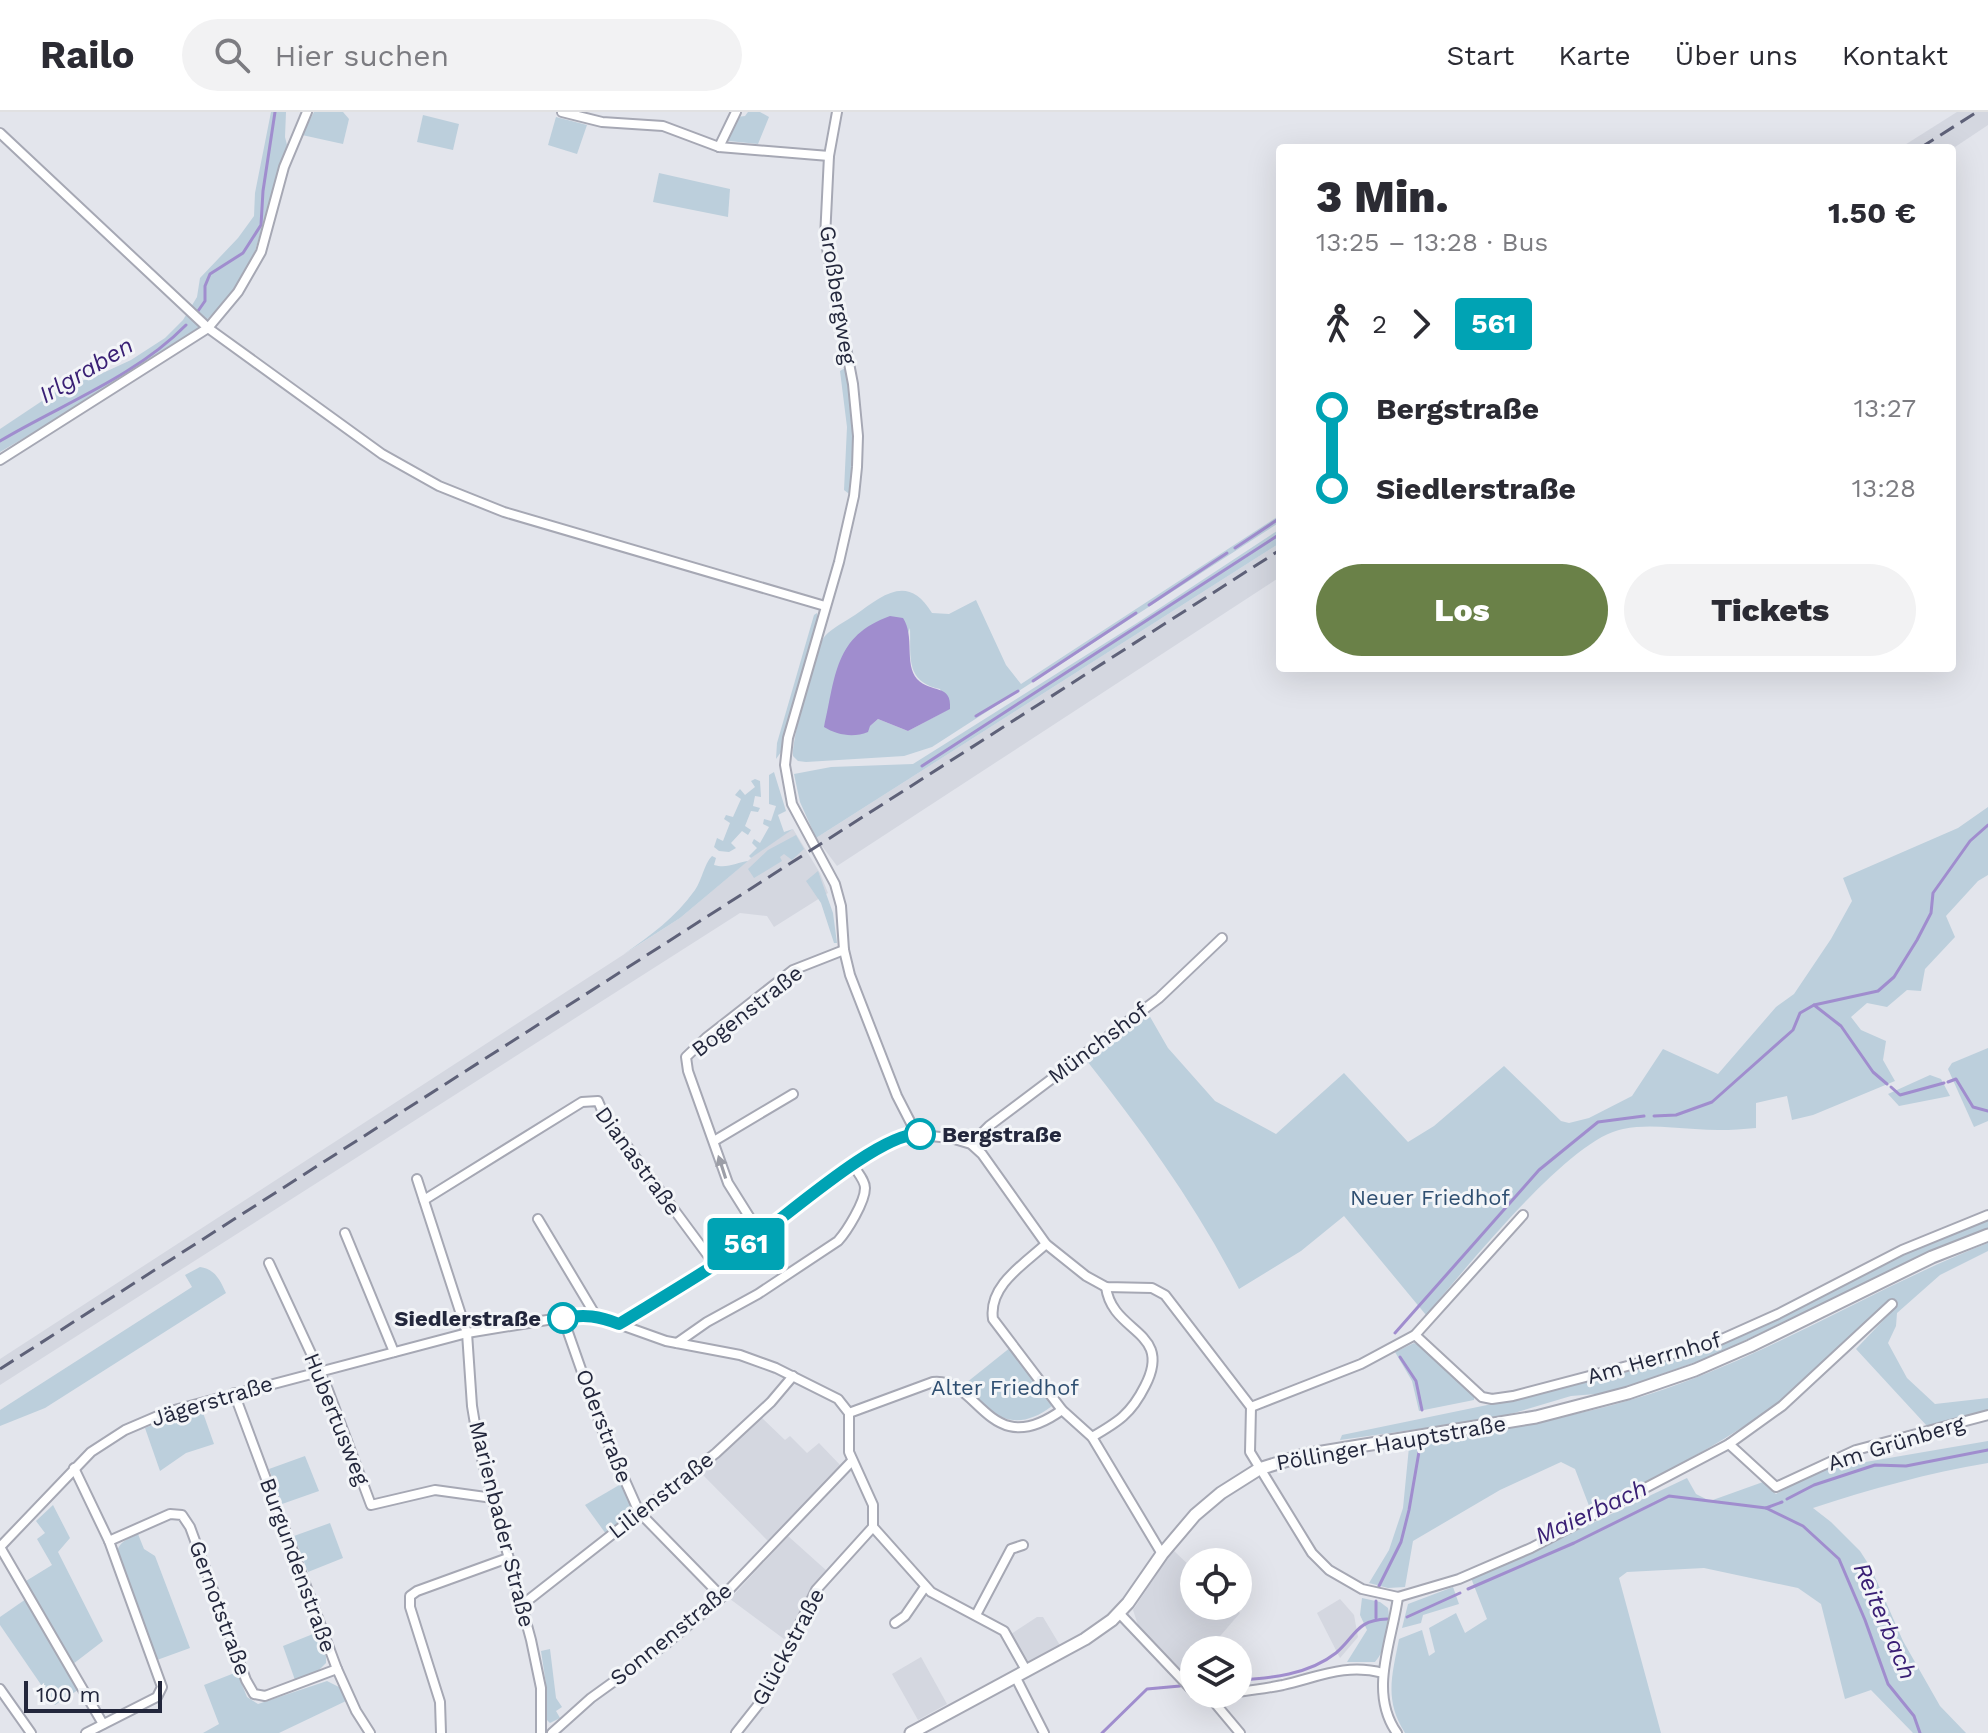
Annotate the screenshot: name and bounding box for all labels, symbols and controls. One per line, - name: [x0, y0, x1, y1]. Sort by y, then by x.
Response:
- search box: [182, 19, 742, 91]
- text: Railo: [40, 33, 134, 77]
- icon: search: [210, 33, 254, 77]
- text: Hier suchen: [274, 38, 449, 73]
- text: Start: [1446, 39, 1514, 72]
- text: Karte: [1558, 39, 1631, 72]
- text: Über uns: [1675, 39, 1798, 72]
- text: Kontakt: [1842, 39, 1948, 72]
- text: 3 Min.: [1316, 171, 1449, 223]
- text: 1.50 €: [1828, 195, 1916, 230]
- street label: Großbergweg: [815, 224, 861, 366]
- text: 13:25 – 13:28 · Bus: [1316, 227, 1548, 257]
- icon: walk: [1316, 302, 1360, 346]
- icon: forward: [1399, 302, 1443, 346]
- text: 561: [1471, 307, 1516, 340]
- text: 2: [1372, 309, 1387, 339]
- water label: Irlgraben: [34, 331, 138, 409]
- text: Bergstraße: [1376, 391, 1539, 426]
- text: 13:27: [1854, 393, 1916, 423]
- text: Siedlerstraße: [1376, 471, 1576, 506]
- text: 13:28: [1852, 473, 1916, 503]
- button: Los: [1316, 564, 1608, 656]
- button: Tickets: [1624, 564, 1916, 656]
- street label: Bogenstraße: [687, 960, 807, 1062]
- street label: Münchshof: [1043, 997, 1153, 1089]
- street label: Dianastraße: [590, 1102, 686, 1220]
- marker: Bergstraße: [905, 1119, 935, 1149]
- place label: Bergstraße: [942, 1122, 1062, 1147]
- one-way arrow: [716, 1154, 728, 1178]
- park label: Neuer Friedhof: [1350, 1185, 1510, 1210]
- line badge: 561: [700, 1218, 792, 1270]
- text: 561: [723, 1227, 769, 1260]
- marker: Siedlerstraße: [548, 1303, 578, 1333]
- place label: Siedlerstraße: [394, 1306, 541, 1331]
- street label: Am Herrnhof: [1584, 1327, 1724, 1389]
- street label: Hubertusweg: [299, 1349, 375, 1489]
- street label: Oderstraße: [571, 1366, 637, 1486]
- street label: Jägerstraße: [148, 1371, 276, 1431]
- park label: Alter Friedhof: [931, 1375, 1079, 1400]
- street label: Pöllinger Hauptstraße: [1274, 1410, 1508, 1476]
- street label: Am Grünberg: [1825, 1410, 1968, 1476]
- street label: Marienbader Straße: [464, 1418, 540, 1630]
- street label: Lilienstraße: [604, 1446, 718, 1544]
- street label: Burgundenstraße: [255, 1474, 341, 1656]
- water label: Maierbach: [1530, 1474, 1652, 1550]
- street label: Gernotstraße: [184, 1537, 256, 1679]
- map controls: [1180, 1548, 1252, 1708]
- button: locate: [1180, 1548, 1252, 1620]
- water label: Reiterbach: [1848, 1558, 1922, 1684]
- street label: Sonnenstraße: [605, 1577, 737, 1691]
- street label: Glückstraße: [747, 1584, 829, 1710]
- button: layers: [1180, 1636, 1252, 1708]
- scale bar: [24, 1677, 162, 1713]
- text: 100 m: [36, 1682, 100, 1707]

